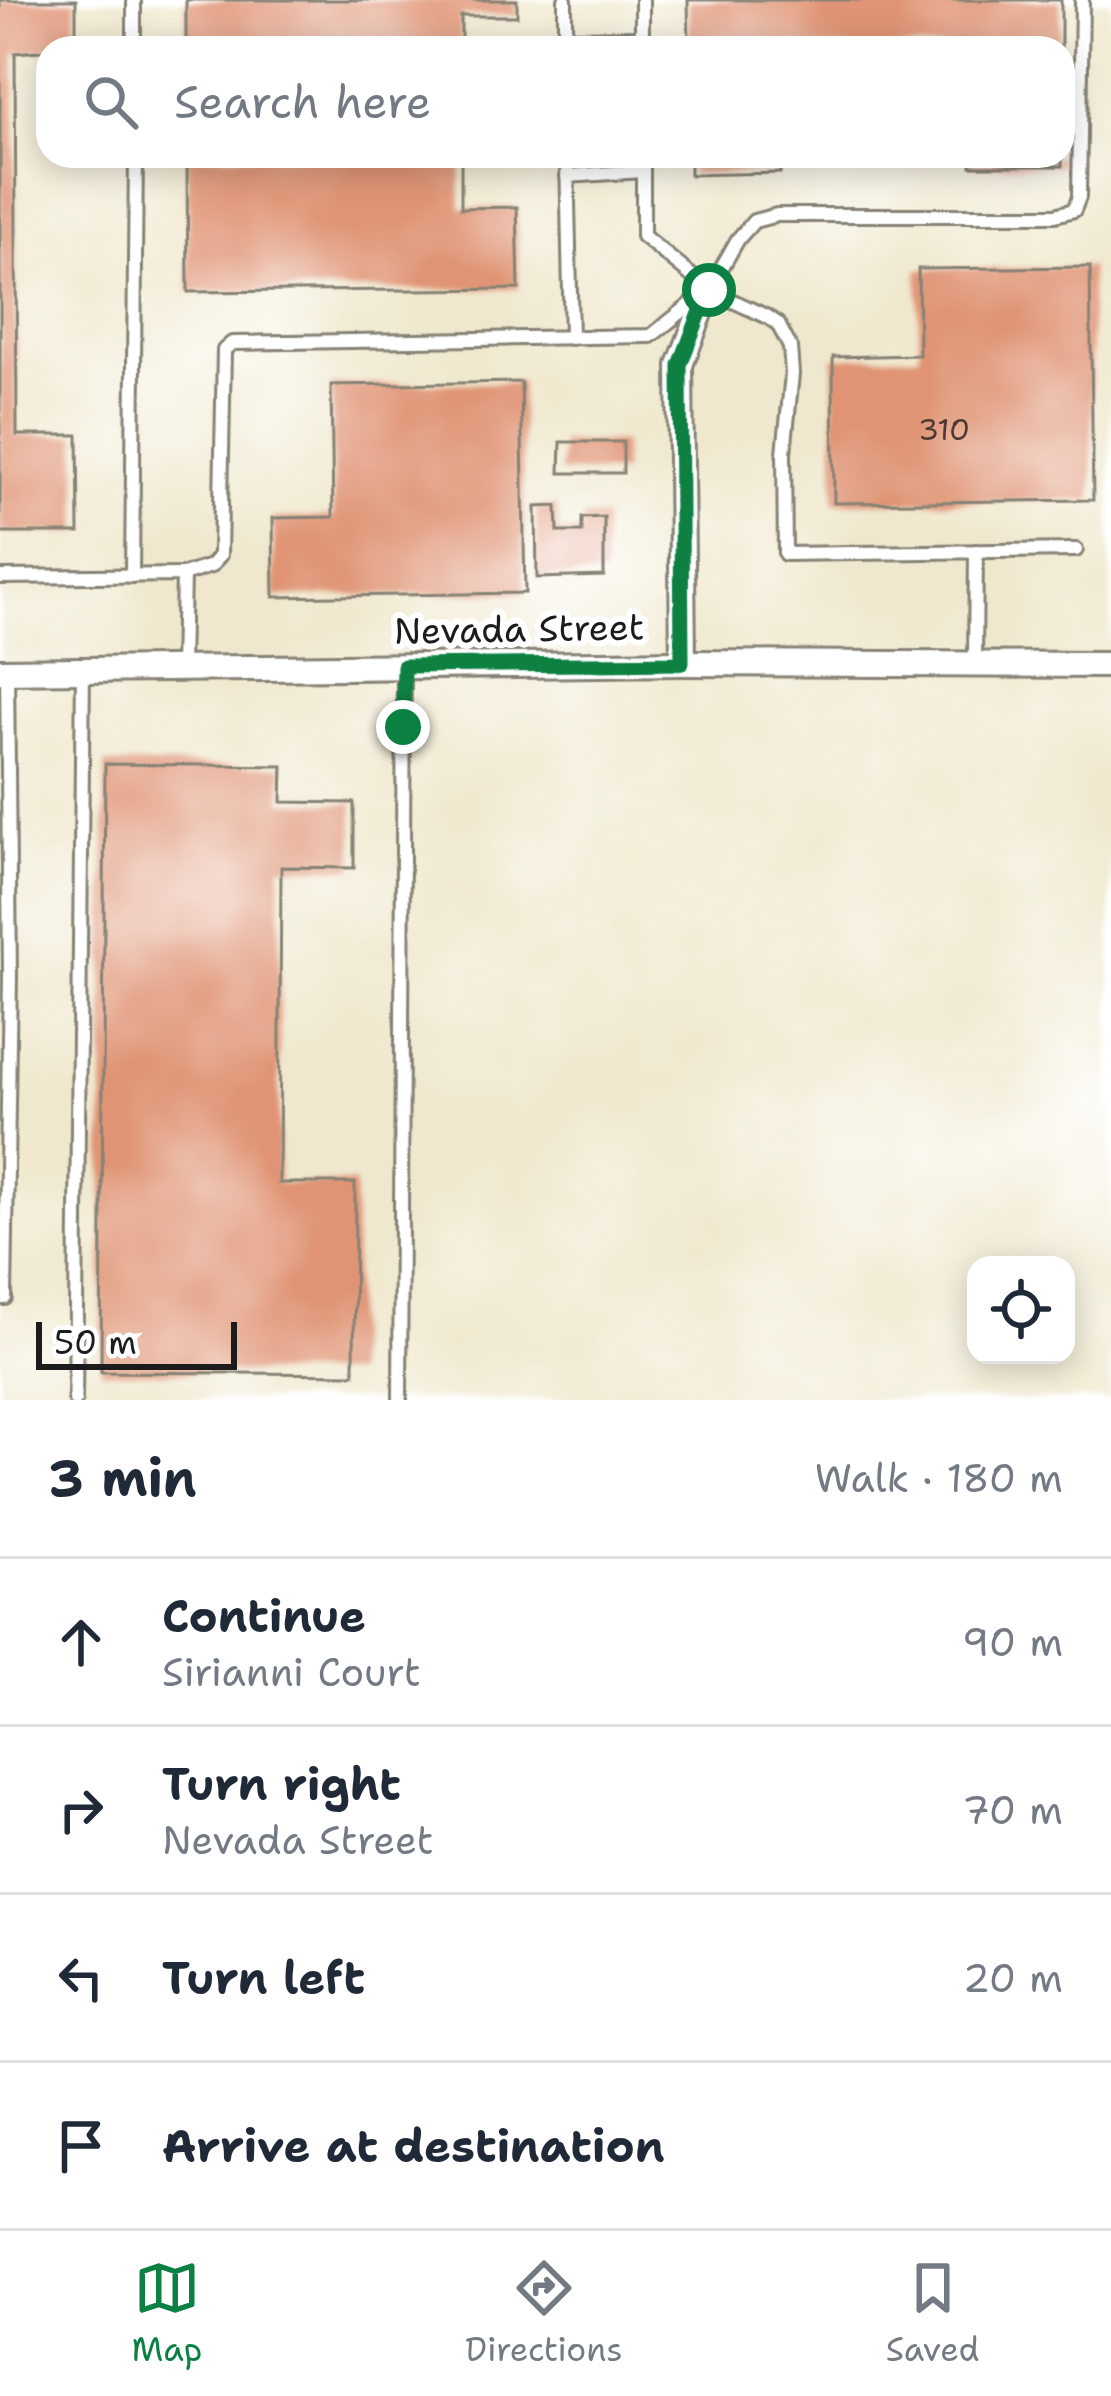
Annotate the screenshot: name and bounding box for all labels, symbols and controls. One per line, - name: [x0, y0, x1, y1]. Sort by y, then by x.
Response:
- search box: [36, 36, 1075, 168]
- icon: search: [78, 69, 144, 135]
- text: Search here: [174, 72, 431, 132]
- route start: [682, 263, 736, 317]
- house number: 310: [918, 409, 970, 450]
- street label: Nevada Street: [393, 602, 645, 656]
- route end: [376, 700, 430, 754]
- map controls: [967, 1256, 1075, 1364]
- button: locate: [967, 1256, 1075, 1364]
- scale bar: [36, 1316, 237, 1369]
- text: 50 m: [54, 1320, 137, 1365]
- text: 3 min: [48, 1444, 197, 1512]
- text: Walk · 180 m: [815, 1452, 1063, 1504]
- text: Continue: [162, 1586, 366, 1646]
- icon: ahead: [48, 1609, 114, 1675]
- text: 90 m: [962, 1616, 1063, 1668]
- text: Sirianni Court: [162, 1646, 421, 1698]
- text: Turn right: [162, 1754, 401, 1814]
- icon: right: [48, 1777, 114, 1843]
- text: 70 m: [962, 1784, 1063, 1836]
- text: Nevada Street: [162, 1814, 434, 1866]
- icon: left: [48, 1945, 114, 2011]
- text: Turn left: [162, 1948, 365, 2008]
- text: 20 m: [963, 1952, 1063, 2004]
- icon: arrive: [48, 2113, 114, 2179]
- text: Arrive at destination: [162, 2116, 665, 2176]
- tab: Map: [132, 2255, 202, 2372]
- tab: Directions: [465, 2255, 623, 2372]
- tab: Saved: [886, 2255, 979, 2372]

